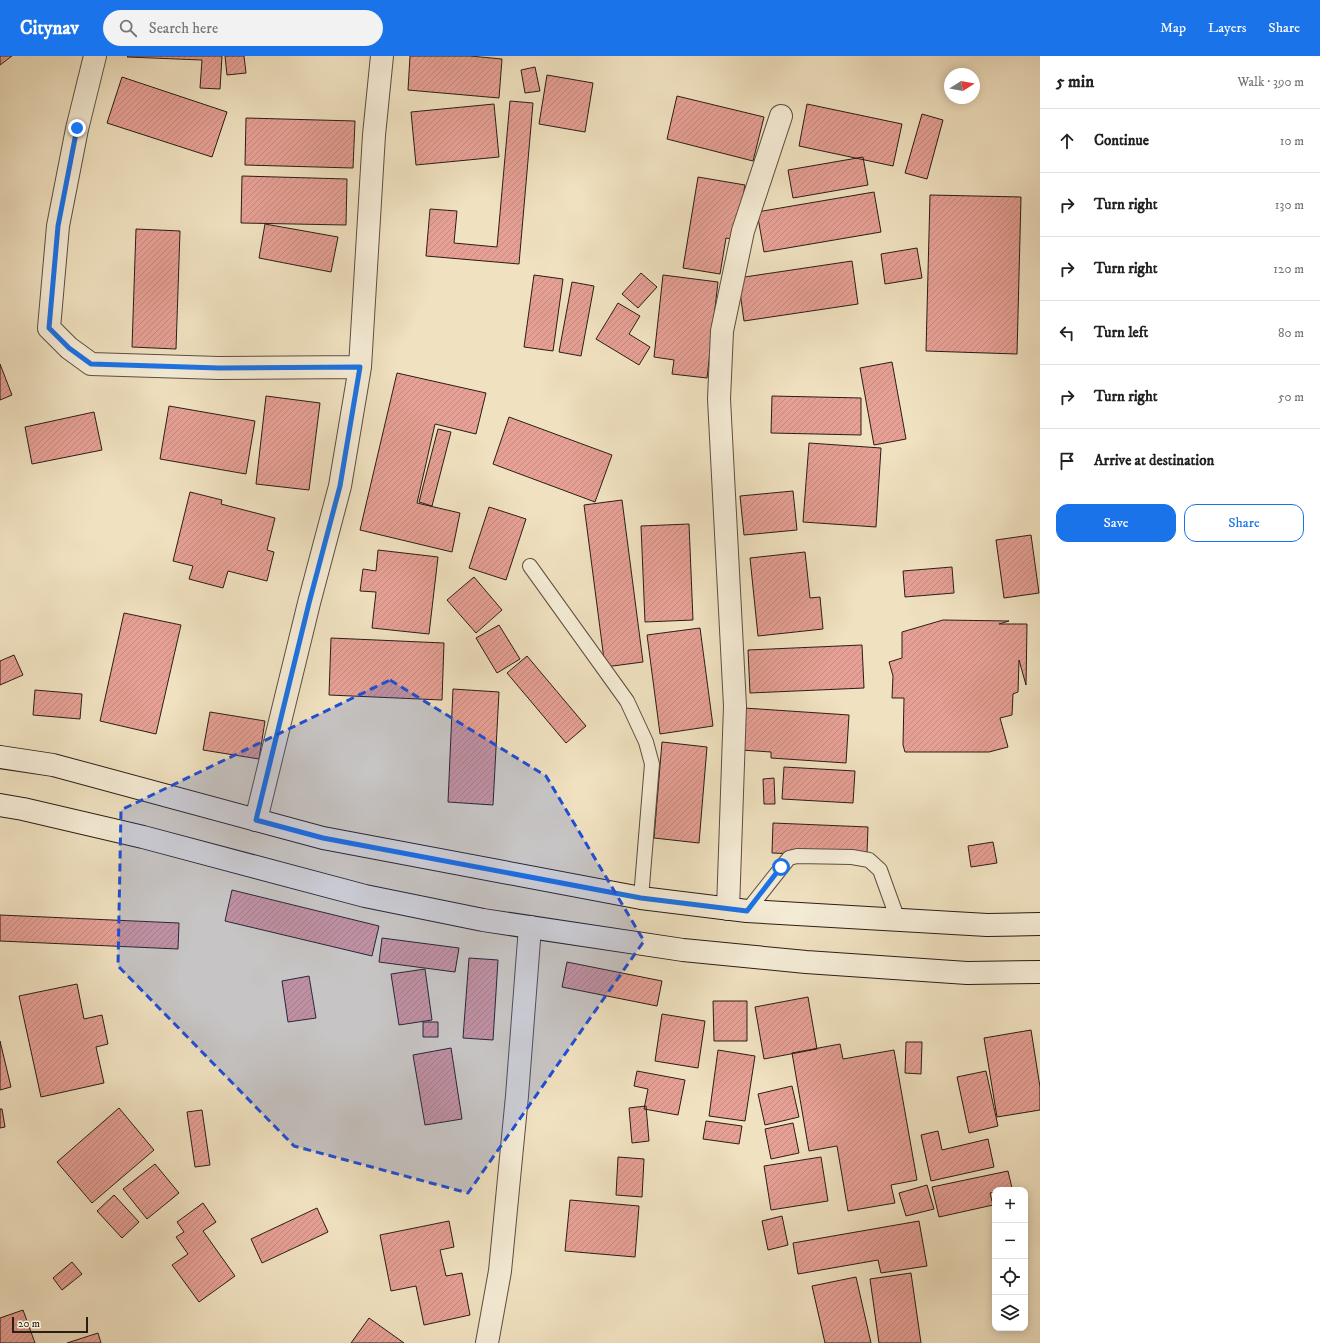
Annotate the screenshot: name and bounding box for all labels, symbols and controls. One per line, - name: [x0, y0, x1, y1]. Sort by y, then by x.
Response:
- search box: [103, 10, 383, 46]
- text: Citynav: [20, 17, 79, 40]
- icon: search: [117, 17, 139, 39]
- text: Search here: [149, 19, 218, 38]
- text: Map: [1160, 19, 1186, 37]
- text: Layers: [1208, 19, 1246, 37]
- text: Share: [1268, 19, 1300, 37]
- north arrow: [944, 68, 980, 104]
- text: 5 min: [1056, 71, 1094, 93]
- text: Walk · 390 m: [1237, 74, 1304, 90]
- route end: [68, 119, 86, 137]
- icon: ahead: [1056, 130, 1078, 152]
- text: Continue: [1094, 131, 1149, 150]
- text: 10 m: [1280, 133, 1304, 149]
- icon: right: [1056, 194, 1078, 216]
- text: Turn right: [1094, 195, 1157, 214]
- text: 130 m: [1275, 197, 1304, 213]
- icon: right: [1056, 258, 1078, 280]
- text: Turn right: [1094, 259, 1157, 278]
- text: 120 m: [1273, 261, 1304, 277]
- icon: left: [1056, 322, 1078, 344]
- text: Turn left: [1094, 323, 1148, 342]
- text: 80 m: [1278, 325, 1304, 341]
- icon: right: [1056, 386, 1078, 408]
- text: Turn right: [1094, 387, 1157, 406]
- text: 50 m: [1278, 389, 1304, 405]
- icon: arrive: [1056, 450, 1078, 472]
- text: Arrive at destination: [1094, 451, 1214, 470]
- button: Save: [1056, 504, 1176, 542]
- button: Share: [1184, 504, 1304, 542]
- route start: [772, 858, 790, 876]
- map controls: [992, 1187, 1028, 1331]
- button: +: [992, 1187, 1028, 1223]
- button: −: [992, 1223, 1028, 1259]
- button: locate: [992, 1259, 1028, 1295]
- button: layers: [992, 1295, 1028, 1331]
- scale bar: [12, 1315, 88, 1334]
- text: 20 m: [18, 1317, 40, 1331]

